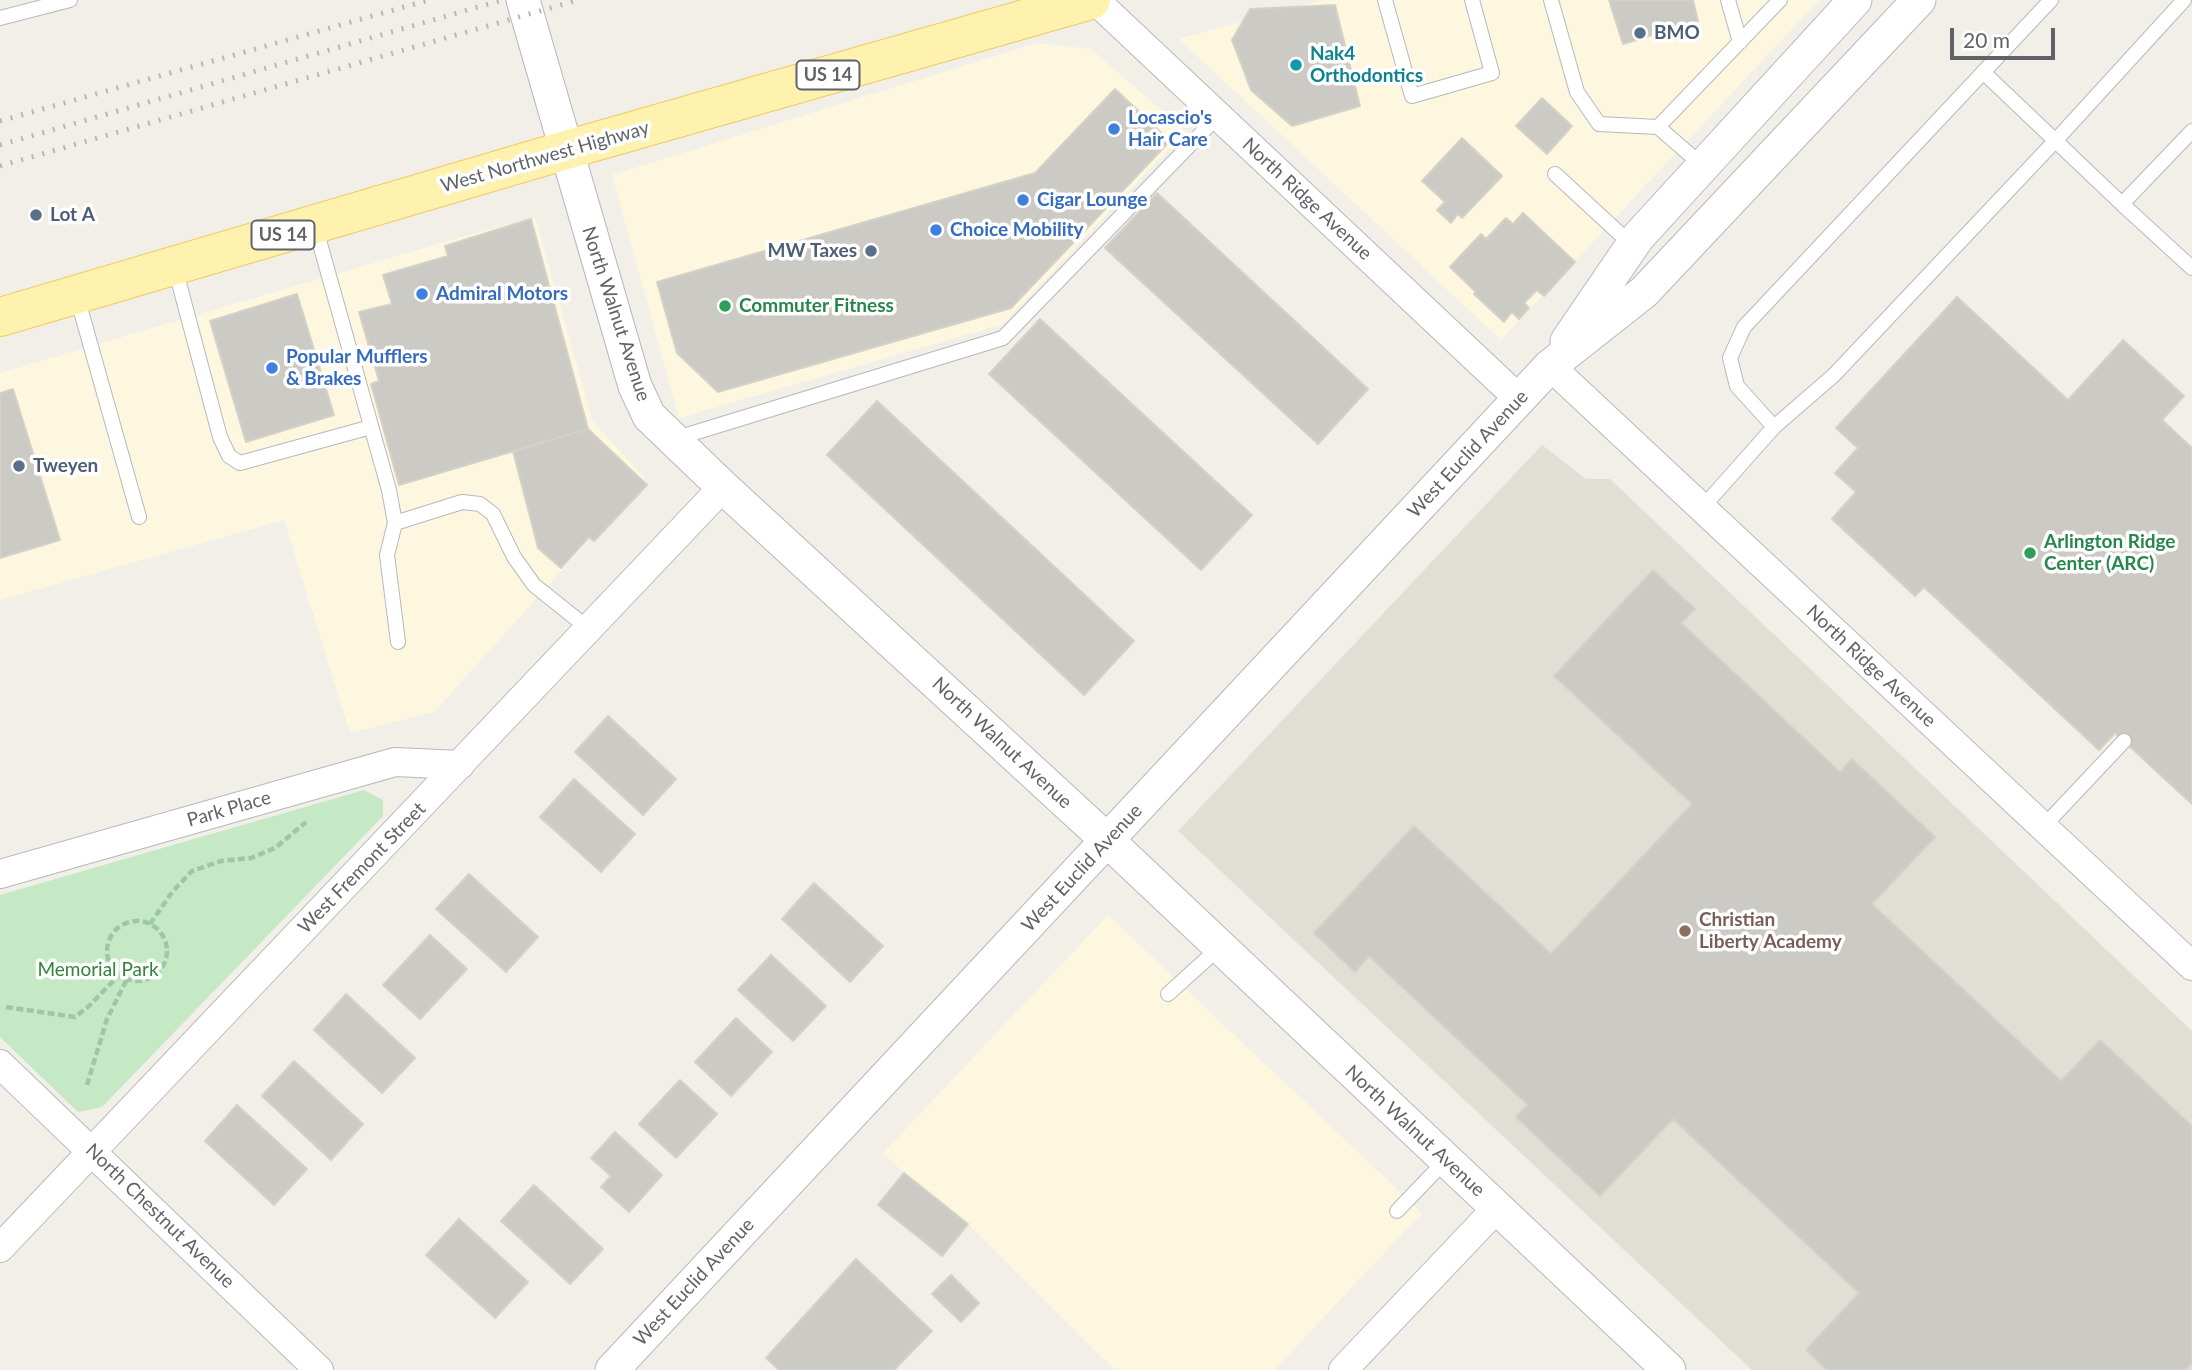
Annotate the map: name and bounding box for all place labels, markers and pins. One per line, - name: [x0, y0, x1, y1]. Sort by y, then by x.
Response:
- place label: BMO: [1654, 22, 1700, 44]
- marker: BMO: [1632, 25, 1648, 41]
- place label: Nak4 Orthodontics: [1310, 43, 1423, 87]
- marker: Nak4 Orthodontics: [1288, 57, 1304, 73]
- place label: Locascio's Hair Care: [1128, 107, 1212, 151]
- marker: Locascio's Hair Care: [1106, 121, 1122, 137]
- place label: Cigar Lounge: [1037, 189, 1148, 211]
- marker: Cigar Lounge: [1015, 192, 1031, 208]
- place label: Lot A: [50, 204, 95, 226]
- marker: Lot A: [28, 207, 44, 223]
- place label: Choice Mobility: [950, 219, 1084, 241]
- marker: Choice Mobility: [928, 222, 944, 238]
- place label: MW Taxes: [768, 240, 857, 262]
- marker: MW Taxes: [863, 243, 879, 259]
- place label: Admiral Motors: [436, 283, 568, 305]
- marker: Admiral Motors: [414, 286, 430, 302]
- place label: Commuter Fitness: [739, 295, 894, 317]
- marker: Commuter Fitness: [717, 298, 733, 314]
- place label: Popular Mufflers & Brakes: [286, 346, 428, 390]
- marker: Popular Mufflers & Brakes: [264, 360, 280, 376]
- place label: Tweyen: [33, 455, 98, 477]
- marker: Tweyen: [11, 458, 27, 474]
- place label: Arlington Ridge Center (ARC): [2044, 531, 2175, 575]
- marker: Arlington Ridge Center (ARC): [2022, 545, 2038, 561]
- place label: Christian Liberty Academy: [1699, 909, 1842, 953]
- marker: Christian Liberty Academy: [1677, 923, 1693, 939]

